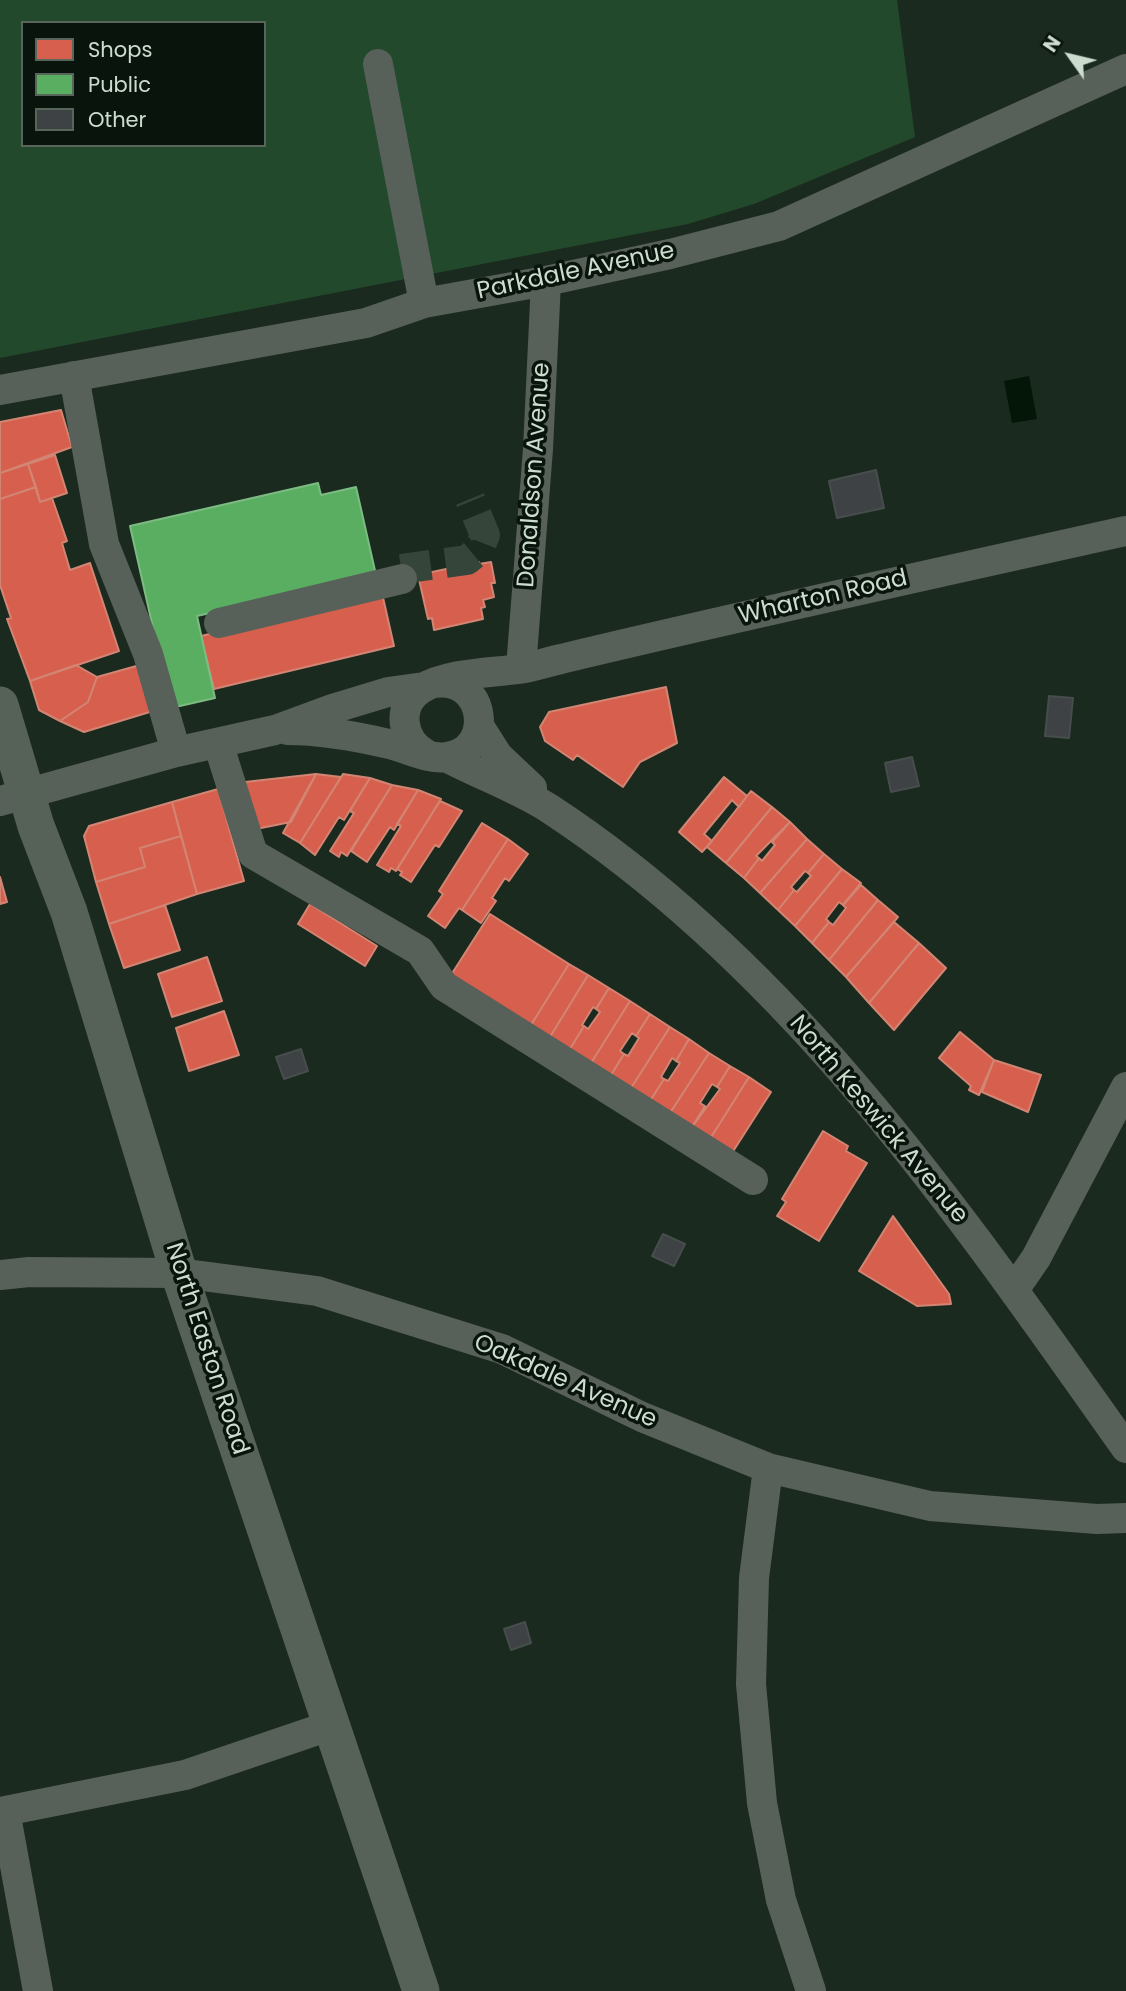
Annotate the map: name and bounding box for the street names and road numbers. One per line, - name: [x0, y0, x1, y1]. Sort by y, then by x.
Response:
- street label: Parkdale Avenue: [475, 237, 677, 307]
- street label: Donaldson Avenue: [513, 361, 557, 589]
- street label: Wharton Road: [736, 565, 910, 631]
- street label: North Keswick Avenue: [783, 1010, 973, 1230]
- street label: North Easton Road: [158, 1239, 254, 1459]
- street label: Oakdale Avenue: [469, 1329, 661, 1435]

